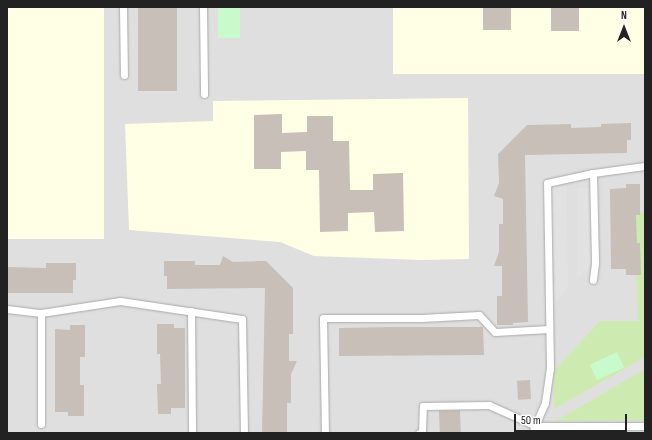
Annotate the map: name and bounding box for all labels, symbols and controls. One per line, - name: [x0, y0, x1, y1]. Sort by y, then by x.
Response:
- north arrow: [604, 8, 644, 48]
- text: N: [621, 9, 627, 22]
- scale bar: [516, 406, 629, 432]
- text: 50 m: [521, 413, 541, 428]

